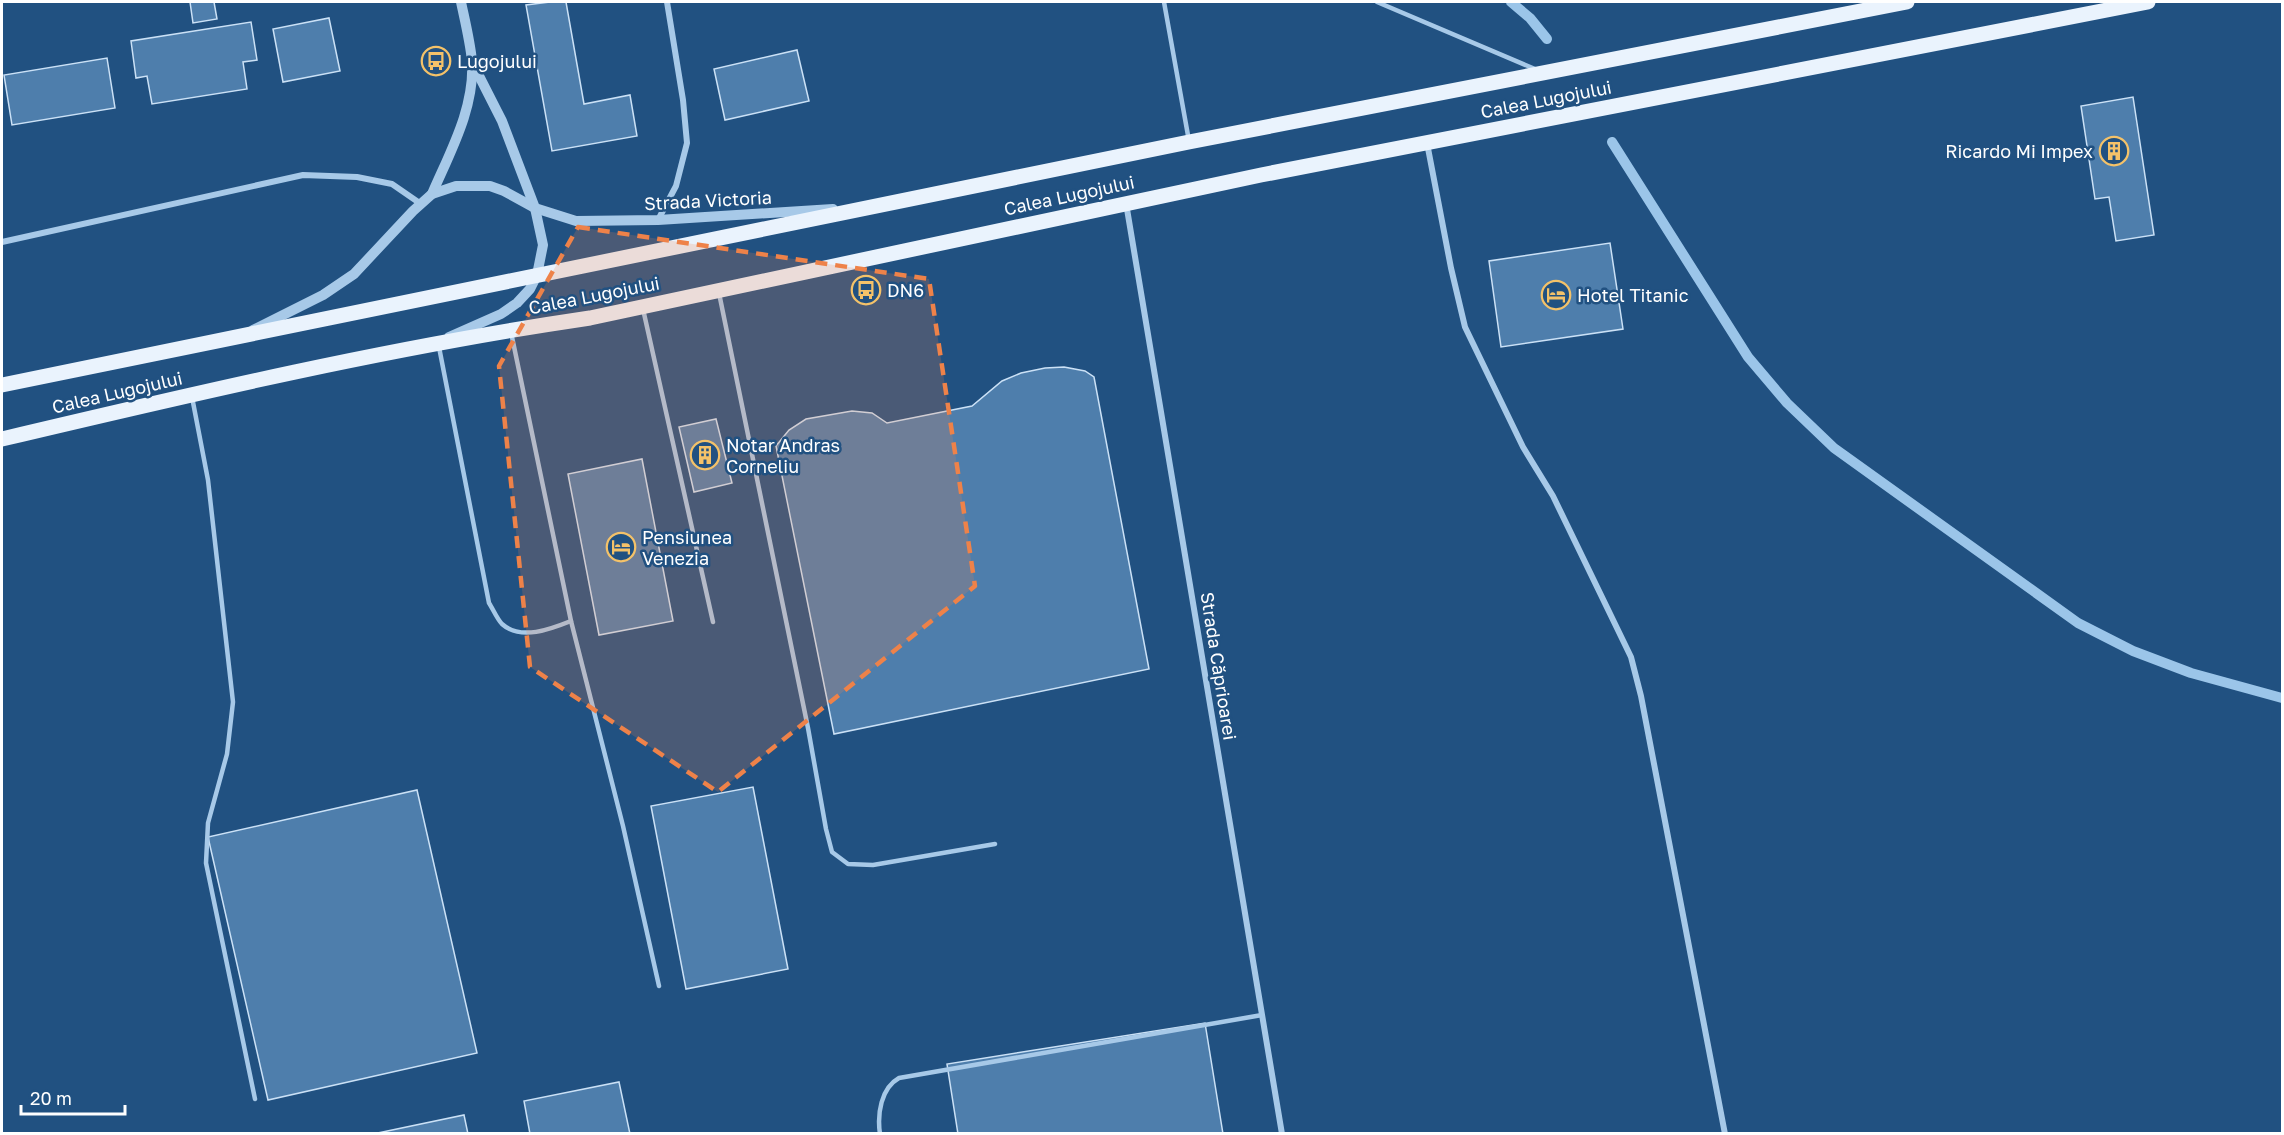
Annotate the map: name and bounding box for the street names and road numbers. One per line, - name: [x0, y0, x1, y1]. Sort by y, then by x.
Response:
- street label: Calea Lugojului: [1479, 76, 1613, 122]
- street label: Calea Lugojului: [1002, 170, 1136, 220]
- street label: Strada Victoria: [644, 186, 772, 214]
- street label: Calea Lugojului: [527, 272, 661, 318]
- street label: Calea Lugojului: [50, 366, 184, 418]
- street label: Strada Căprioarei: [1196, 590, 1242, 742]

